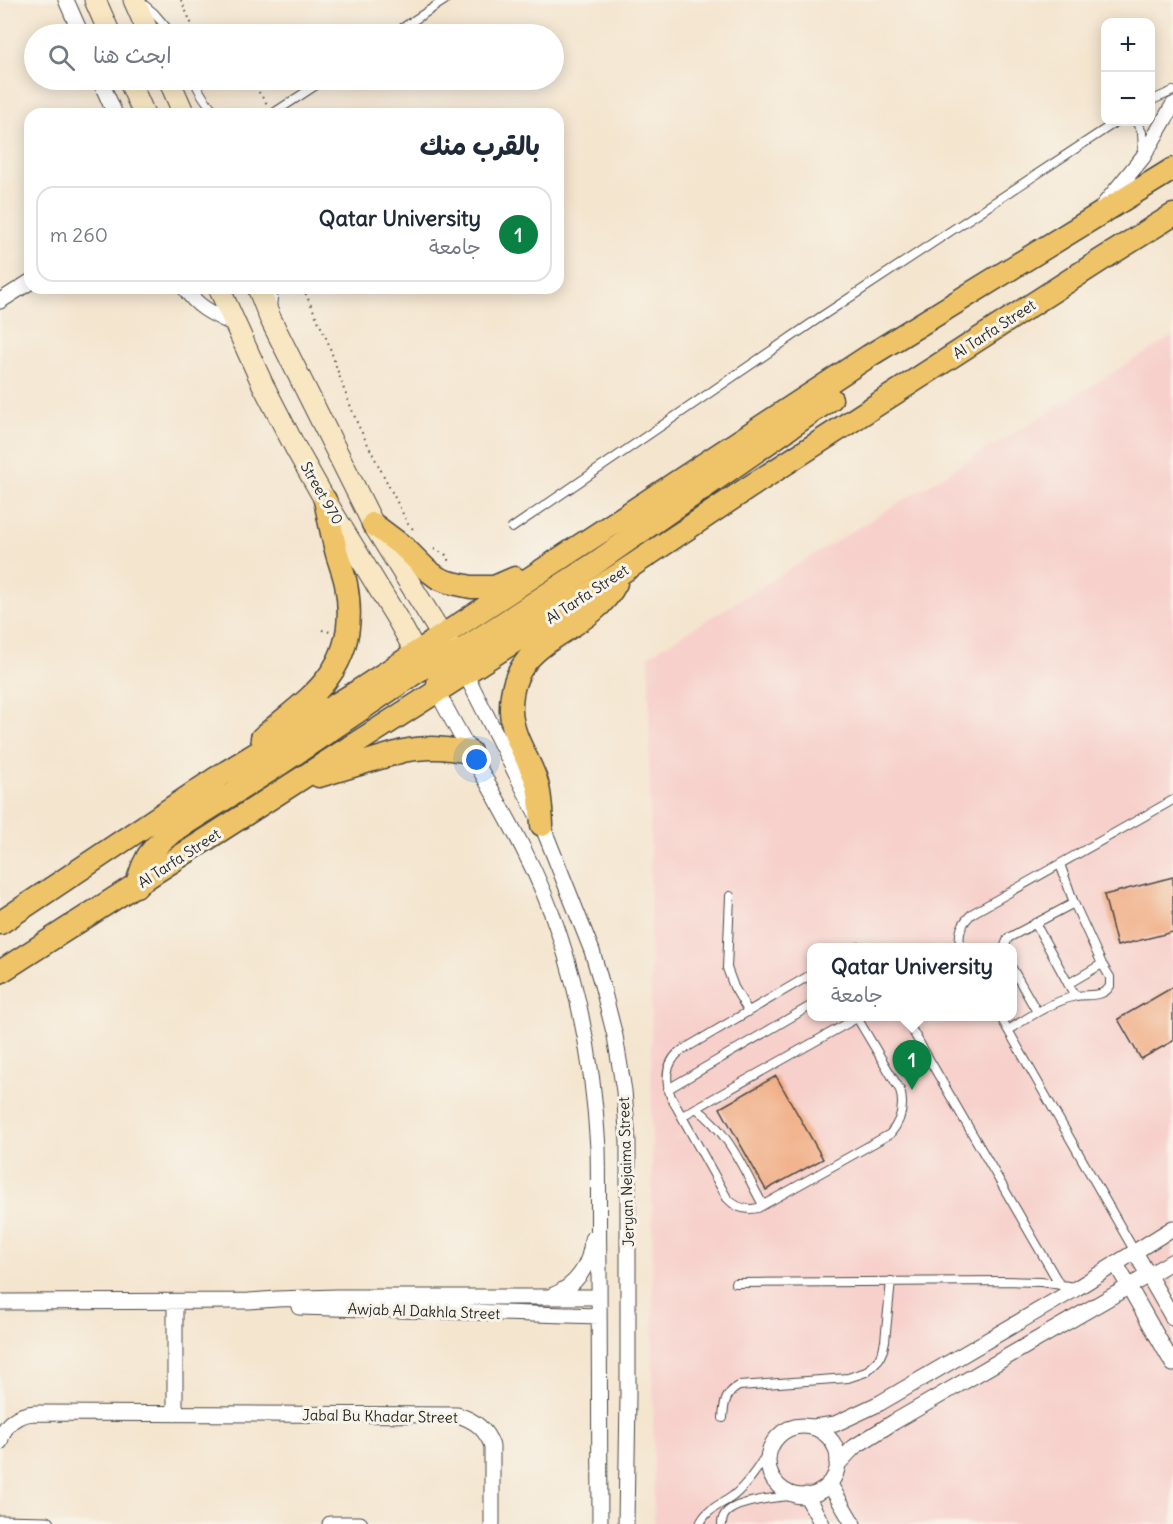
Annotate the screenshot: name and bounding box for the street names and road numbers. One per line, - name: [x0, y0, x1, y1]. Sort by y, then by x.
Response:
- street label: Al Tarfa Street: [949, 295, 1039, 363]
- street label: Street 970: [296, 458, 348, 528]
- street label: Al Tarfa Street: [542, 560, 632, 628]
- street label: Al Tarfa Street: [134, 824, 224, 892]
- street label: Jeryan Nejaima Street: [614, 1097, 638, 1247]
- street label: Awjab Al Dakhla Street: [347, 1299, 501, 1323]
- street label: Jabal Bu Khadar Street: [302, 1405, 458, 1427]

